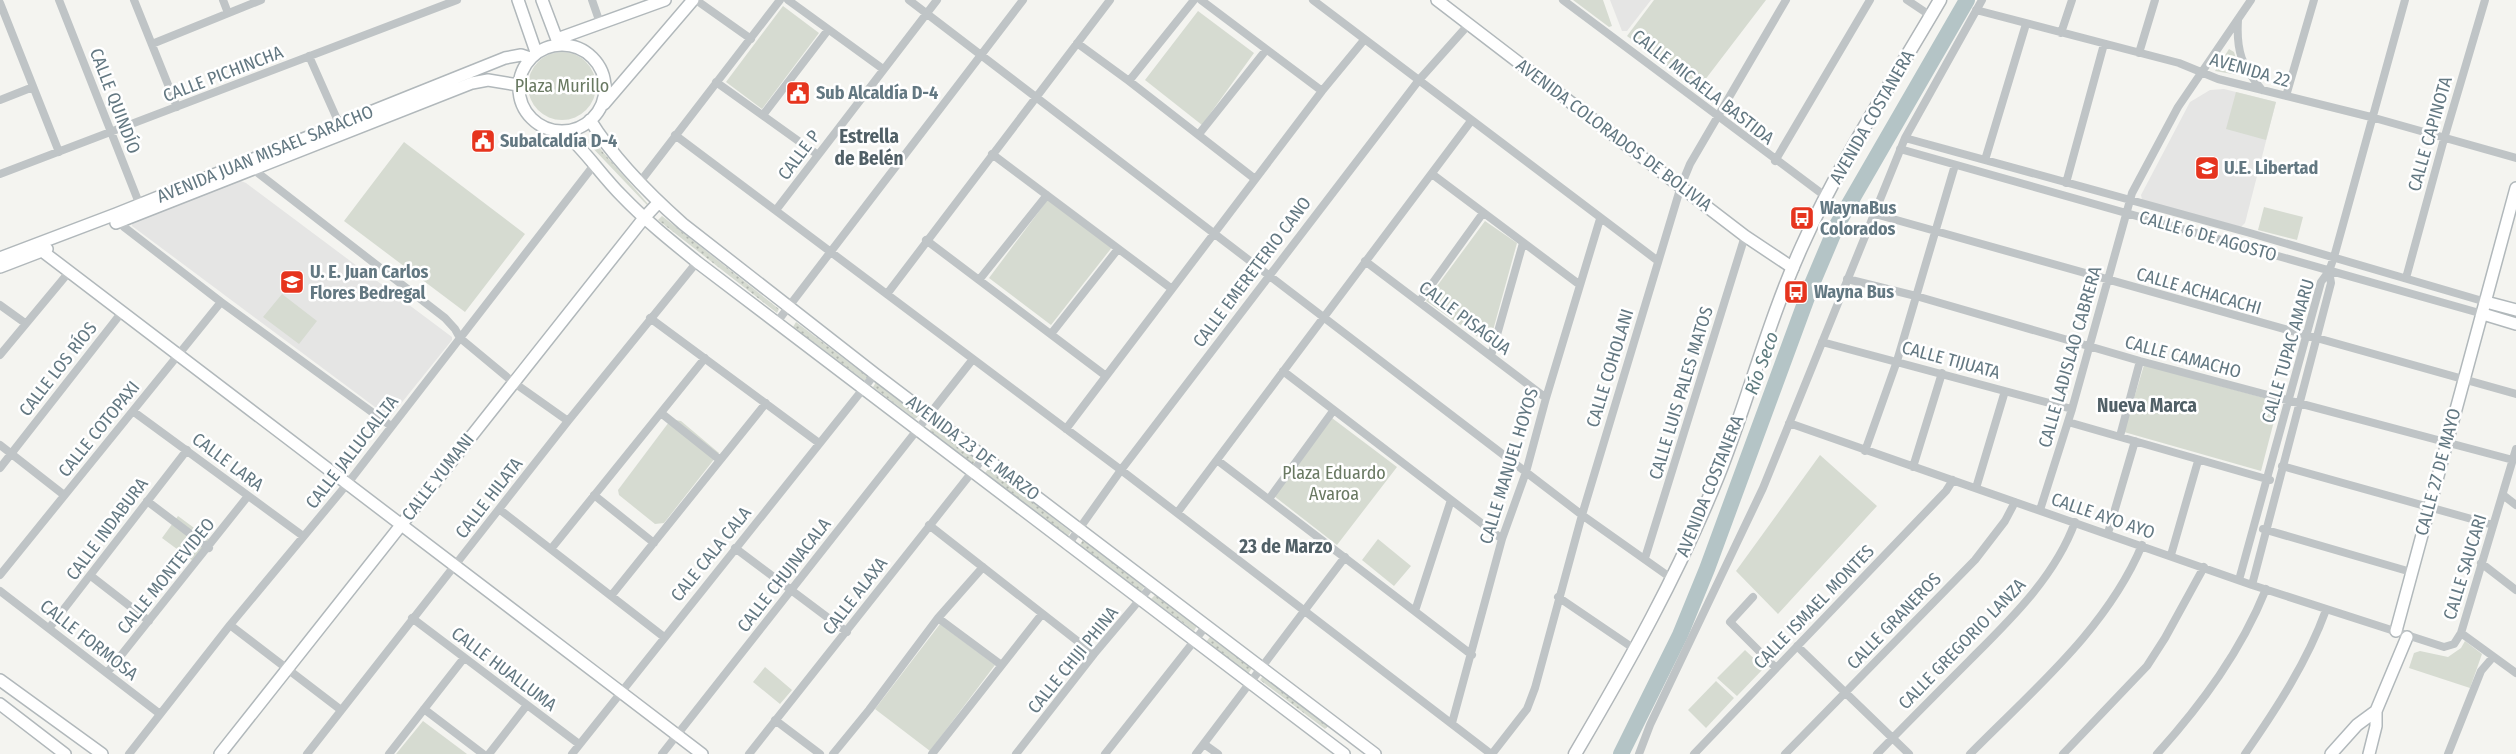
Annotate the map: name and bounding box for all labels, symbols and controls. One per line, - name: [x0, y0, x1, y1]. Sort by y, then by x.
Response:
- street label: CALLE MICAELA BASTIDA: [1628, 25, 1779, 150]
- street label: CALLE PICHINCHA: [160, 41, 287, 107]
- street label: CALLE QUINDÍO: [85, 45, 146, 157]
- street label: AVENIDA COSTANERA: [1825, 46, 1919, 188]
- street label: AVENIDA 22: [2207, 48, 2293, 92]
- street label: AVENIDA COLORADOS DE BOLIVIA: [1512, 54, 1717, 216]
- street label: CALLE CAPINOTA: [2403, 74, 2457, 194]
- park label: Plaza Murillo: [515, 75, 609, 97]
- public building icon: Sub Alcaldía D-4: [785, 80, 811, 106]
- place label: Sub Alcaldía D-4: [816, 82, 938, 104]
- street label: AVENIDA JUAN MISAEL SARACHO: [154, 100, 376, 208]
- district label: Estrella de Belén: [835, 125, 903, 170]
- street label: CALLE P: [773, 126, 825, 184]
- public building icon: Subalcaldía D-4: [470, 128, 496, 154]
- place label: Subalcaldía D-4: [500, 130, 617, 152]
- school or university icon: U.E. Libertad: [2194, 155, 2220, 181]
- place label: U.E. Libertad: [2224, 157, 2318, 179]
- street label: CALLE EMERETERIO CANO: [1188, 192, 1316, 352]
- place label: WaynaBus Colorados: [1820, 197, 1896, 240]
- bus stop icon: WaynaBus Colorados: [1789, 205, 1815, 231]
- street label: CALLE 6 DE AGOSTO: [2137, 206, 2279, 266]
- place label: U. E. Juan Carlos Flores Bedregal: [310, 261, 429, 304]
- street label: CALLE LADISLAO CABRERA: [2034, 263, 2107, 450]
- street label: CALLE ACHACACHI: [2134, 263, 2264, 319]
- school or university icon: U. E. Juan Carlos Flores Bedregal: [279, 269, 305, 295]
- street label: CALLE PISAGUA: [1415, 276, 1516, 360]
- street label: CALLE TUPAC AMARU: [2257, 276, 2319, 426]
- bus stop icon: Wayna Bus: [1783, 279, 1809, 305]
- place label: Wayna Bus: [1814, 281, 1894, 303]
- street label: CALLE LUIS PALES MATOS: [1644, 304, 1718, 482]
- street label: CALLE COHOLANI: [1582, 306, 1638, 430]
- street label: CALLE LOS RÍOS: [14, 317, 102, 421]
- water label: Río Seco: [1739, 329, 1783, 398]
- street label: CALLE CAMACHO: [2123, 331, 2243, 383]
- street label: CALLE TIJUATA: [1899, 336, 2003, 384]
- street label: CALLE COTOPAXI: [54, 377, 144, 481]
- street label: CALLE MANUEL HOYOS: [1475, 385, 1543, 547]
- street label: CALLE JALLUCALLTA: [301, 391, 403, 513]
- street label: AVENIDA 23 DE MARZO: [902, 391, 1044, 505]
- district label: Nueva Marca: [2097, 394, 2197, 417]
- street label: CALLE 27 DE MAYO: [2410, 406, 2466, 538]
- street label: AVENIDA COSTANERA: [1672, 412, 1749, 560]
- street label: CALLE LARA: [188, 428, 269, 496]
- street label: CALLE YUMANI: [397, 429, 479, 525]
- street label: CALLE HILATA: [451, 453, 528, 543]
- park label: Plaza Eduardo Avaroa: [1282, 462, 1386, 505]
- street label: CALLE INDABURA: [61, 473, 153, 584]
- street label: CALLE AYO AYO: [2048, 488, 2158, 544]
- street label: CALE CALA CALA: [666, 502, 756, 606]
- street label: CALLE SAUCARI: [2439, 512, 2491, 622]
- street label: CALLE CHUJNACALA: [733, 513, 836, 637]
- street label: CALLE MONTEVIDEO: [113, 514, 219, 638]
- district label: 23 de Marzo: [1238, 535, 1333, 558]
- street label: CALLE ISMAEL MONTES: [1749, 540, 1879, 674]
- street label: CALLE ALAXA: [818, 552, 892, 639]
- street label: CALLE GRANEROS: [1842, 568, 1946, 674]
- street label: CALLE GREGORIO LANZA: [1894, 574, 2031, 714]
- street label: CALLE FORMOSA: [36, 595, 143, 685]
- street label: CALLE CHIJI PHINA: [1023, 602, 1123, 718]
- street label: CALLE HUALLUMA: [447, 622, 562, 716]

